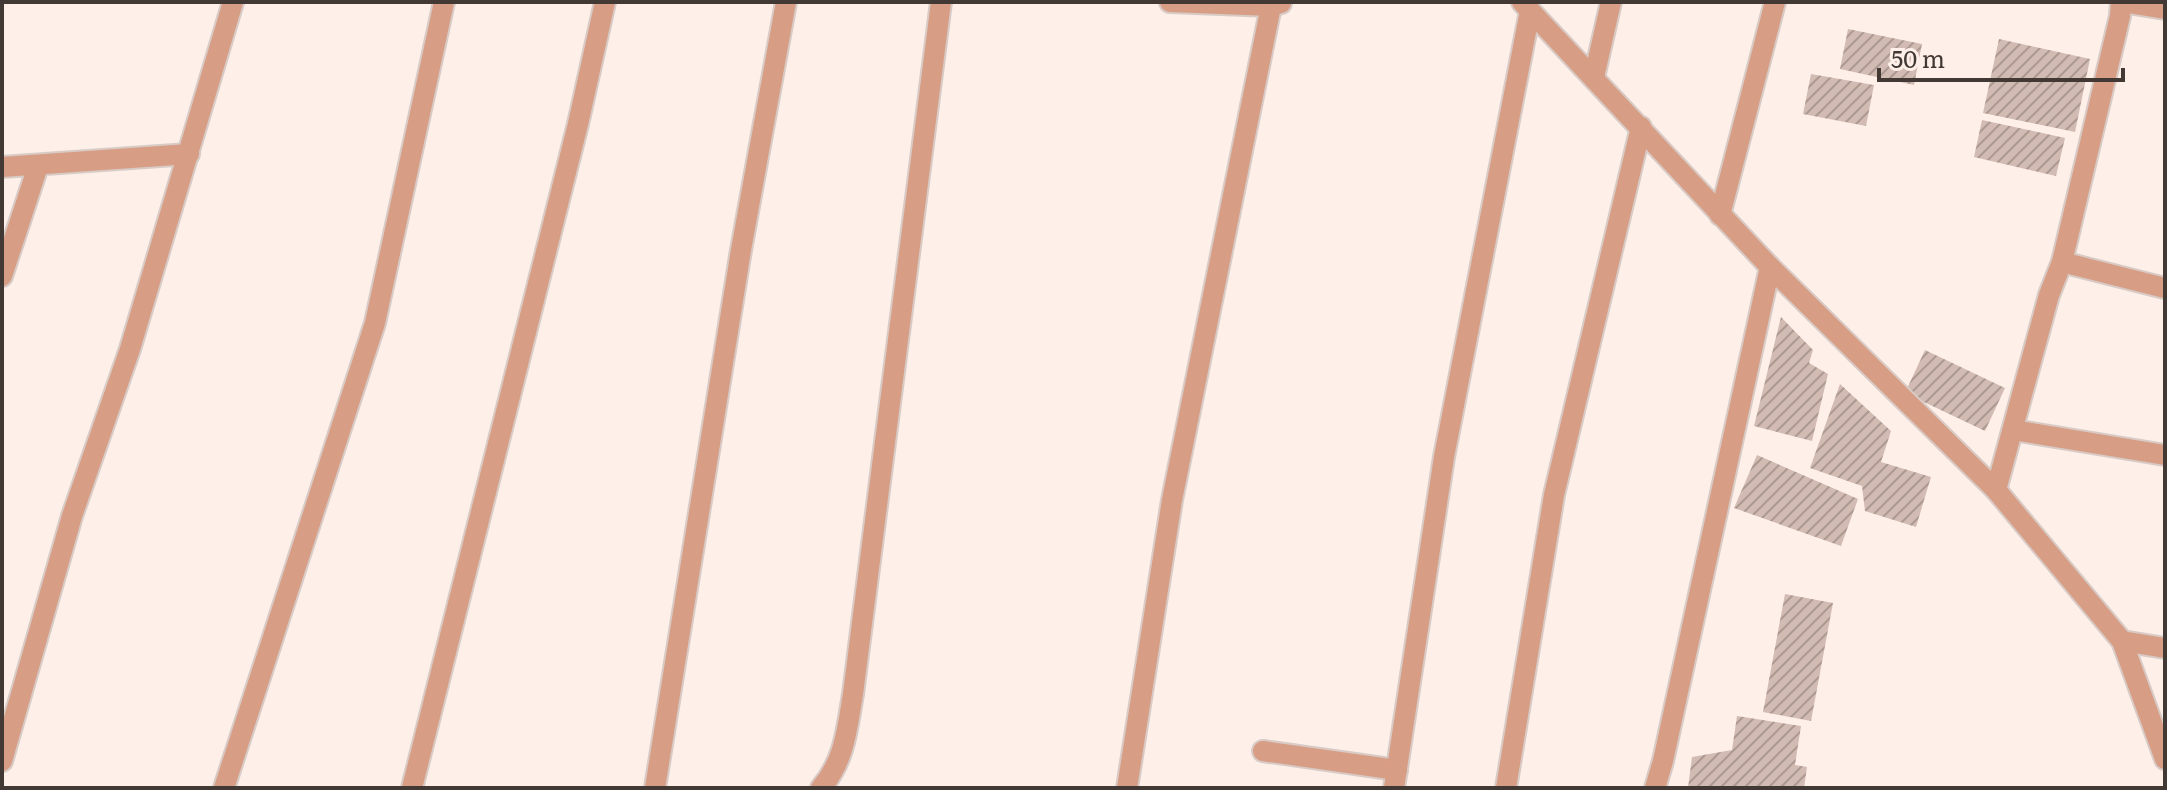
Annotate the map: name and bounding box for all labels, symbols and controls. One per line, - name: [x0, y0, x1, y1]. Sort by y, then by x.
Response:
- scale bar: [1879, 32, 2123, 82]
- text: 50 m: [1891, 40, 1945, 75]

